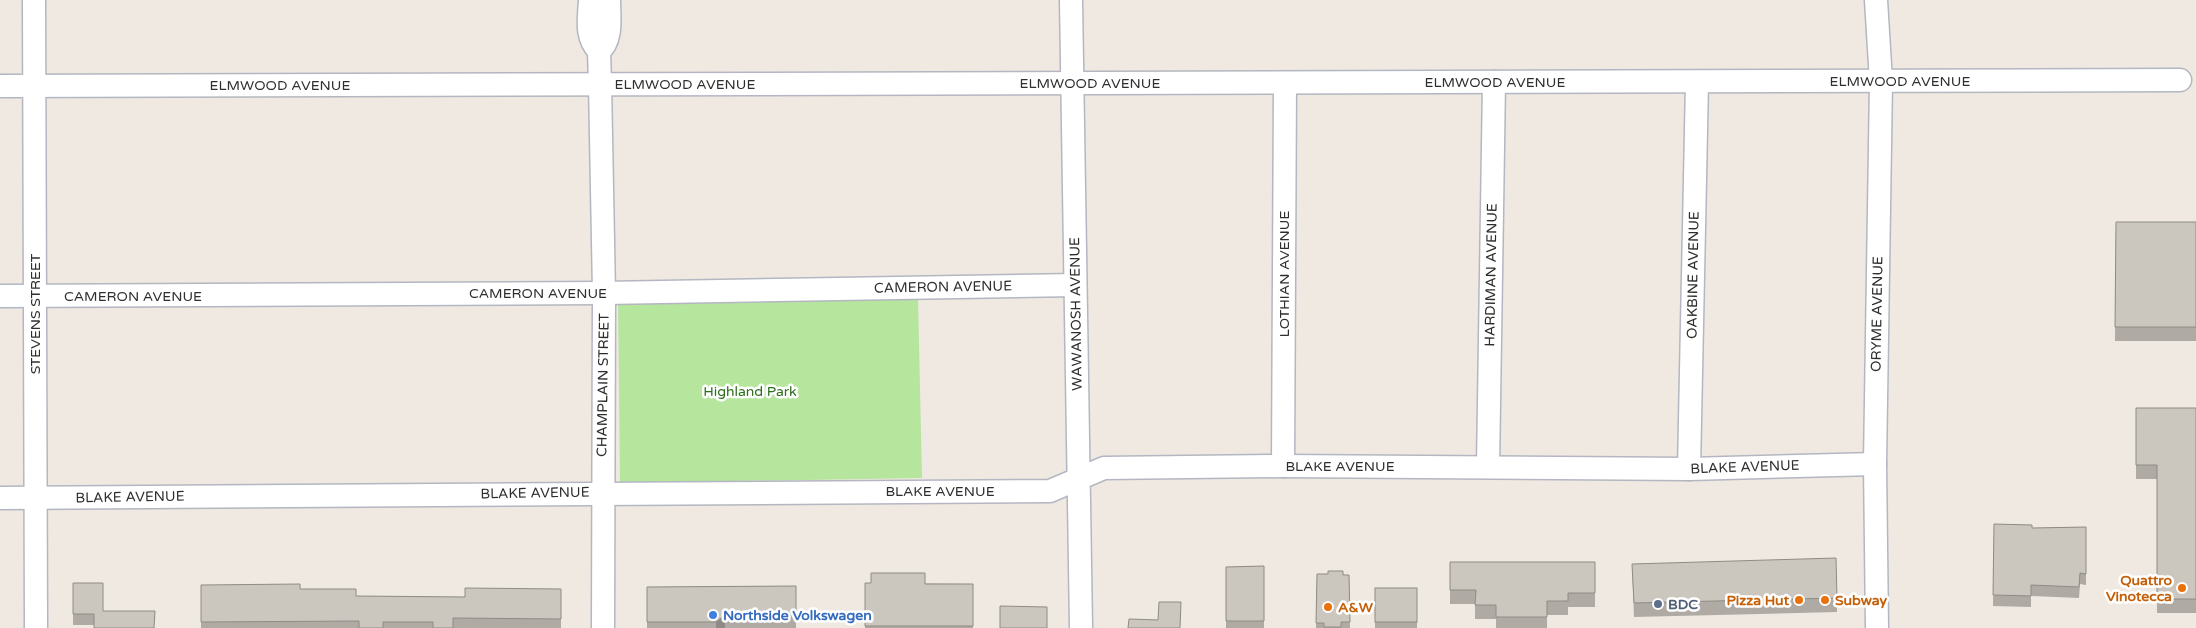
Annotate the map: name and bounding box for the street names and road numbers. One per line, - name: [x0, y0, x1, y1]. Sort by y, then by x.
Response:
- street label: ELMWOOD AVENUE: [1830, 73, 1970, 90]
- street label: ELMWOOD AVENUE: [1425, 74, 1565, 91]
- street label: ELMWOOD AVENUE: [1020, 75, 1160, 92]
- street label: ELMWOOD AVENUE: [615, 76, 755, 93]
- street label: ELMWOOD AVENUE: [210, 77, 350, 94]
- street label: HARDIMAN AVENUE: [1481, 203, 1501, 347]
- street label: LOTHIAN AVENUE: [1276, 211, 1293, 337]
- street label: OAKBINE AVENUE: [1683, 211, 1703, 339]
- street label: WAWANOSH AVENUE: [1066, 237, 1086, 391]
- street label: STEVENS STREET: [27, 253, 44, 374]
- street label: ORYME AVENUE: [1867, 256, 1887, 372]
- street label: CAMERON AVENUE: [874, 277, 1012, 297]
- street label: CAMERON AVENUE: [469, 285, 607, 302]
- street label: CAMERON AVENUE: [64, 288, 202, 305]
- street label: CHAMPLAIN STREET: [593, 313, 613, 457]
- street label: BLAKE AVENUE: [1690, 457, 1800, 477]
- street label: BLAKE AVENUE: [1285, 458, 1395, 475]
- street label: BLAKE AVENUE: [885, 483, 995, 500]
- street label: BLAKE AVENUE: [480, 484, 590, 502]
- street label: BLAKE AVENUE: [75, 488, 185, 506]

